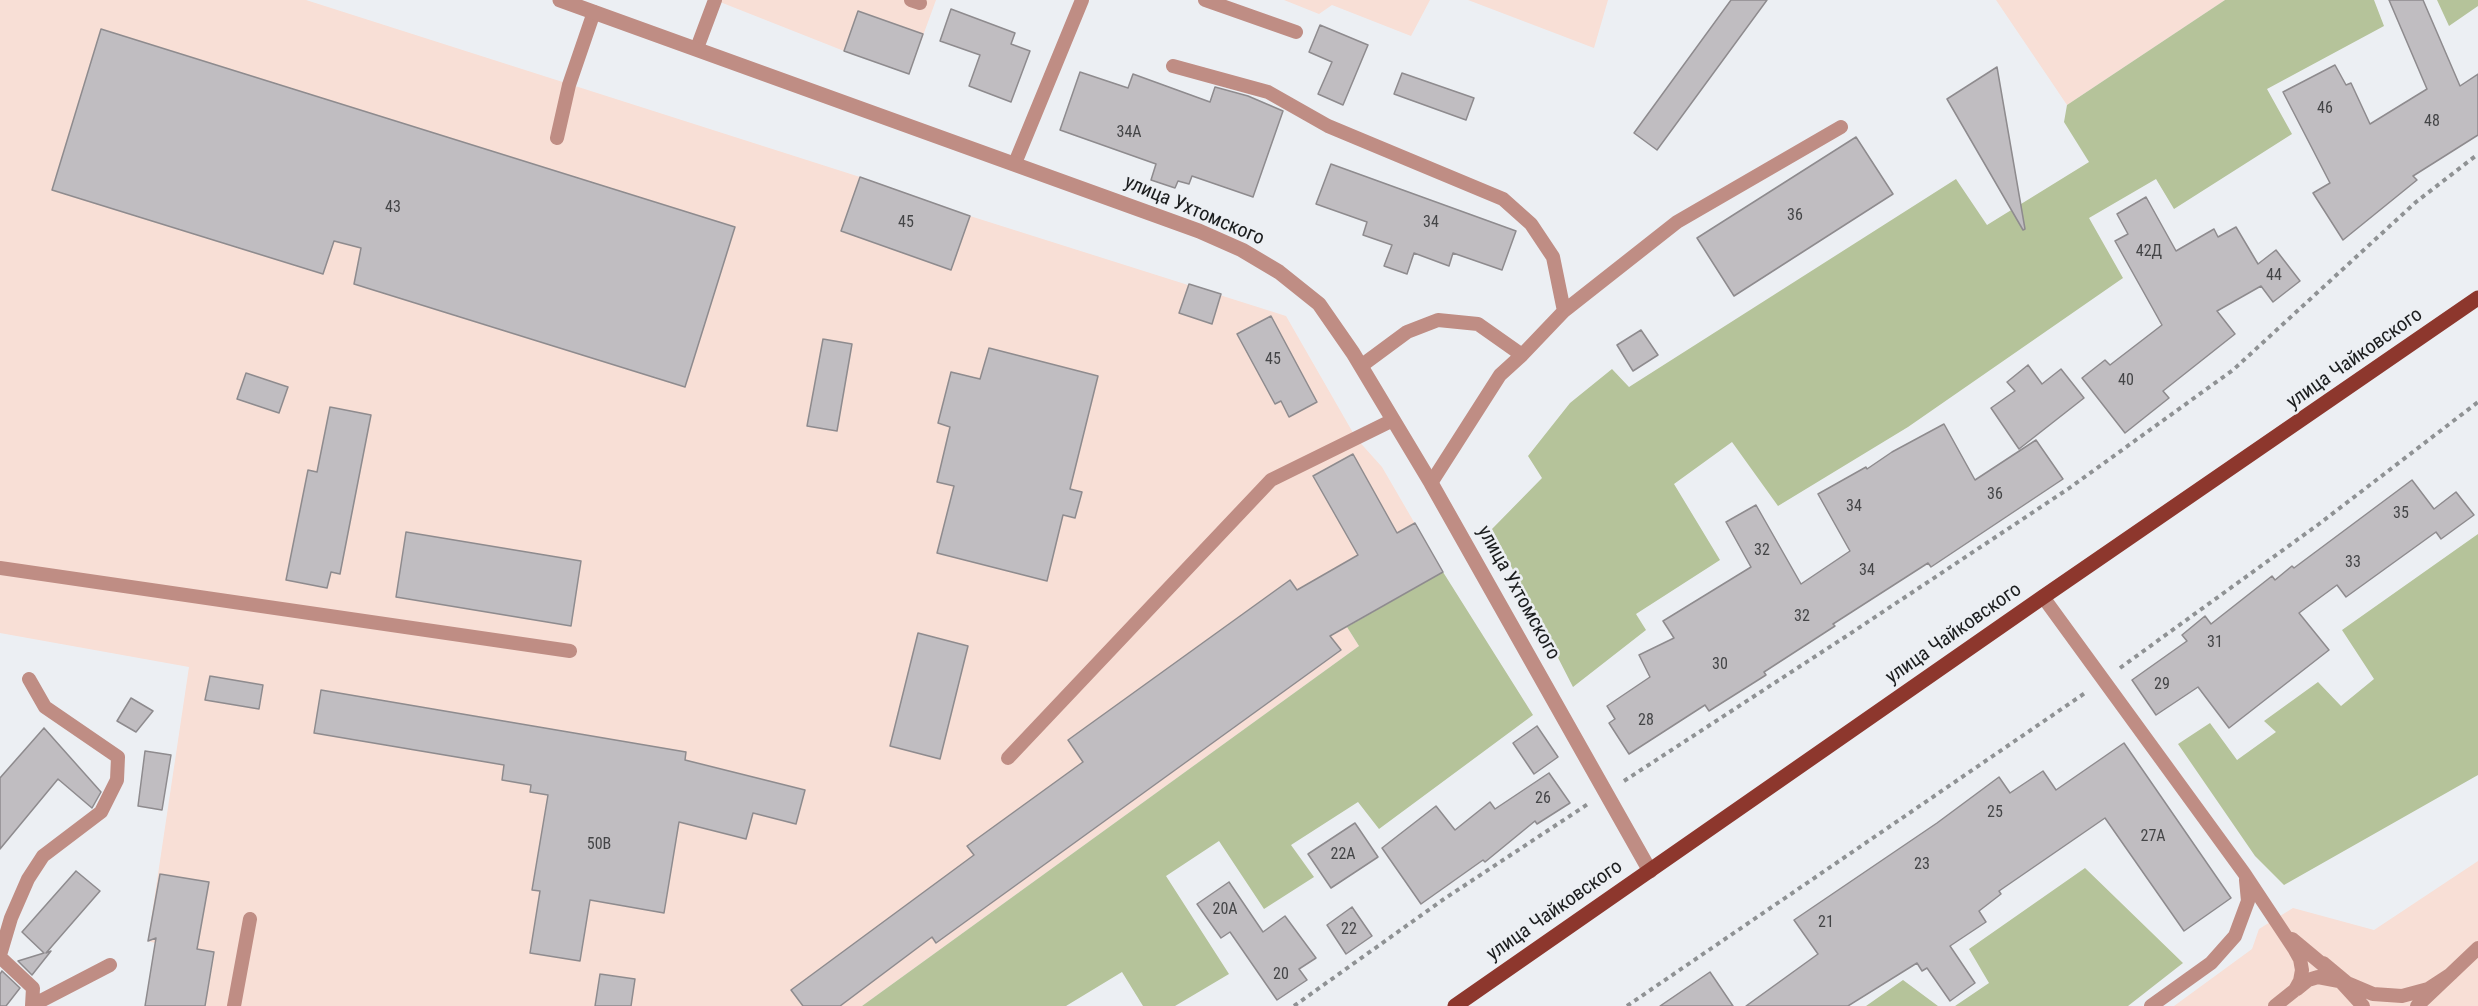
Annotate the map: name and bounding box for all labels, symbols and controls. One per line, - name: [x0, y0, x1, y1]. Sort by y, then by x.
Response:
- house number: 46: [2317, 99, 2333, 119]
- house number: 48: [2424, 112, 2440, 132]
- house number: 34А: [1116, 123, 1142, 143]
- street label: улица Ухтомского: [1120, 171, 1268, 251]
- house number: 43: [385, 198, 401, 218]
- house number: 36: [1787, 206, 1803, 226]
- house number: 45: [898, 213, 914, 233]
- house number: 34: [1423, 213, 1439, 233]
- house number: 42Д: [2136, 242, 2162, 262]
- house number: 44: [2266, 266, 2282, 286]
- street label: улица Чайковского: [2282, 303, 2428, 415]
- house number: 45: [1265, 350, 1281, 370]
- house number: 40: [2118, 371, 2134, 391]
- house number: 36: [1987, 485, 2003, 505]
- house number: 34: [1846, 497, 1862, 517]
- house number: 35: [2393, 504, 2409, 524]
- street label: улица Ухтомского: [1471, 522, 1565, 664]
- house number: 32: [1754, 541, 1770, 561]
- house number: 33: [2345, 553, 2361, 573]
- house number: 34: [1859, 561, 1875, 581]
- street label: улица Чайковского: [1881, 578, 2027, 690]
- house number: 32: [1794, 607, 1810, 627]
- house number: 31: [2207, 633, 2223, 653]
- house number: 30: [1712, 655, 1728, 675]
- house number: 29: [2154, 675, 2170, 695]
- house number: 28: [1638, 711, 1654, 731]
- house number: 26: [1535, 789, 1551, 809]
- house number: 25: [1987, 803, 2003, 823]
- house number: 27А: [2140, 827, 2166, 847]
- house number: 50В: [587, 835, 611, 855]
- house number: 22А: [1330, 845, 1356, 865]
- street label: улица Чайковского: [1482, 855, 1628, 967]
- house number: 23: [1914, 855, 1930, 875]
- house number: 20А: [1212, 900, 1238, 920]
- house number: 21: [1818, 913, 1834, 933]
- house number: 22: [1341, 920, 1357, 940]
- house number: 20: [1273, 965, 1289, 985]

